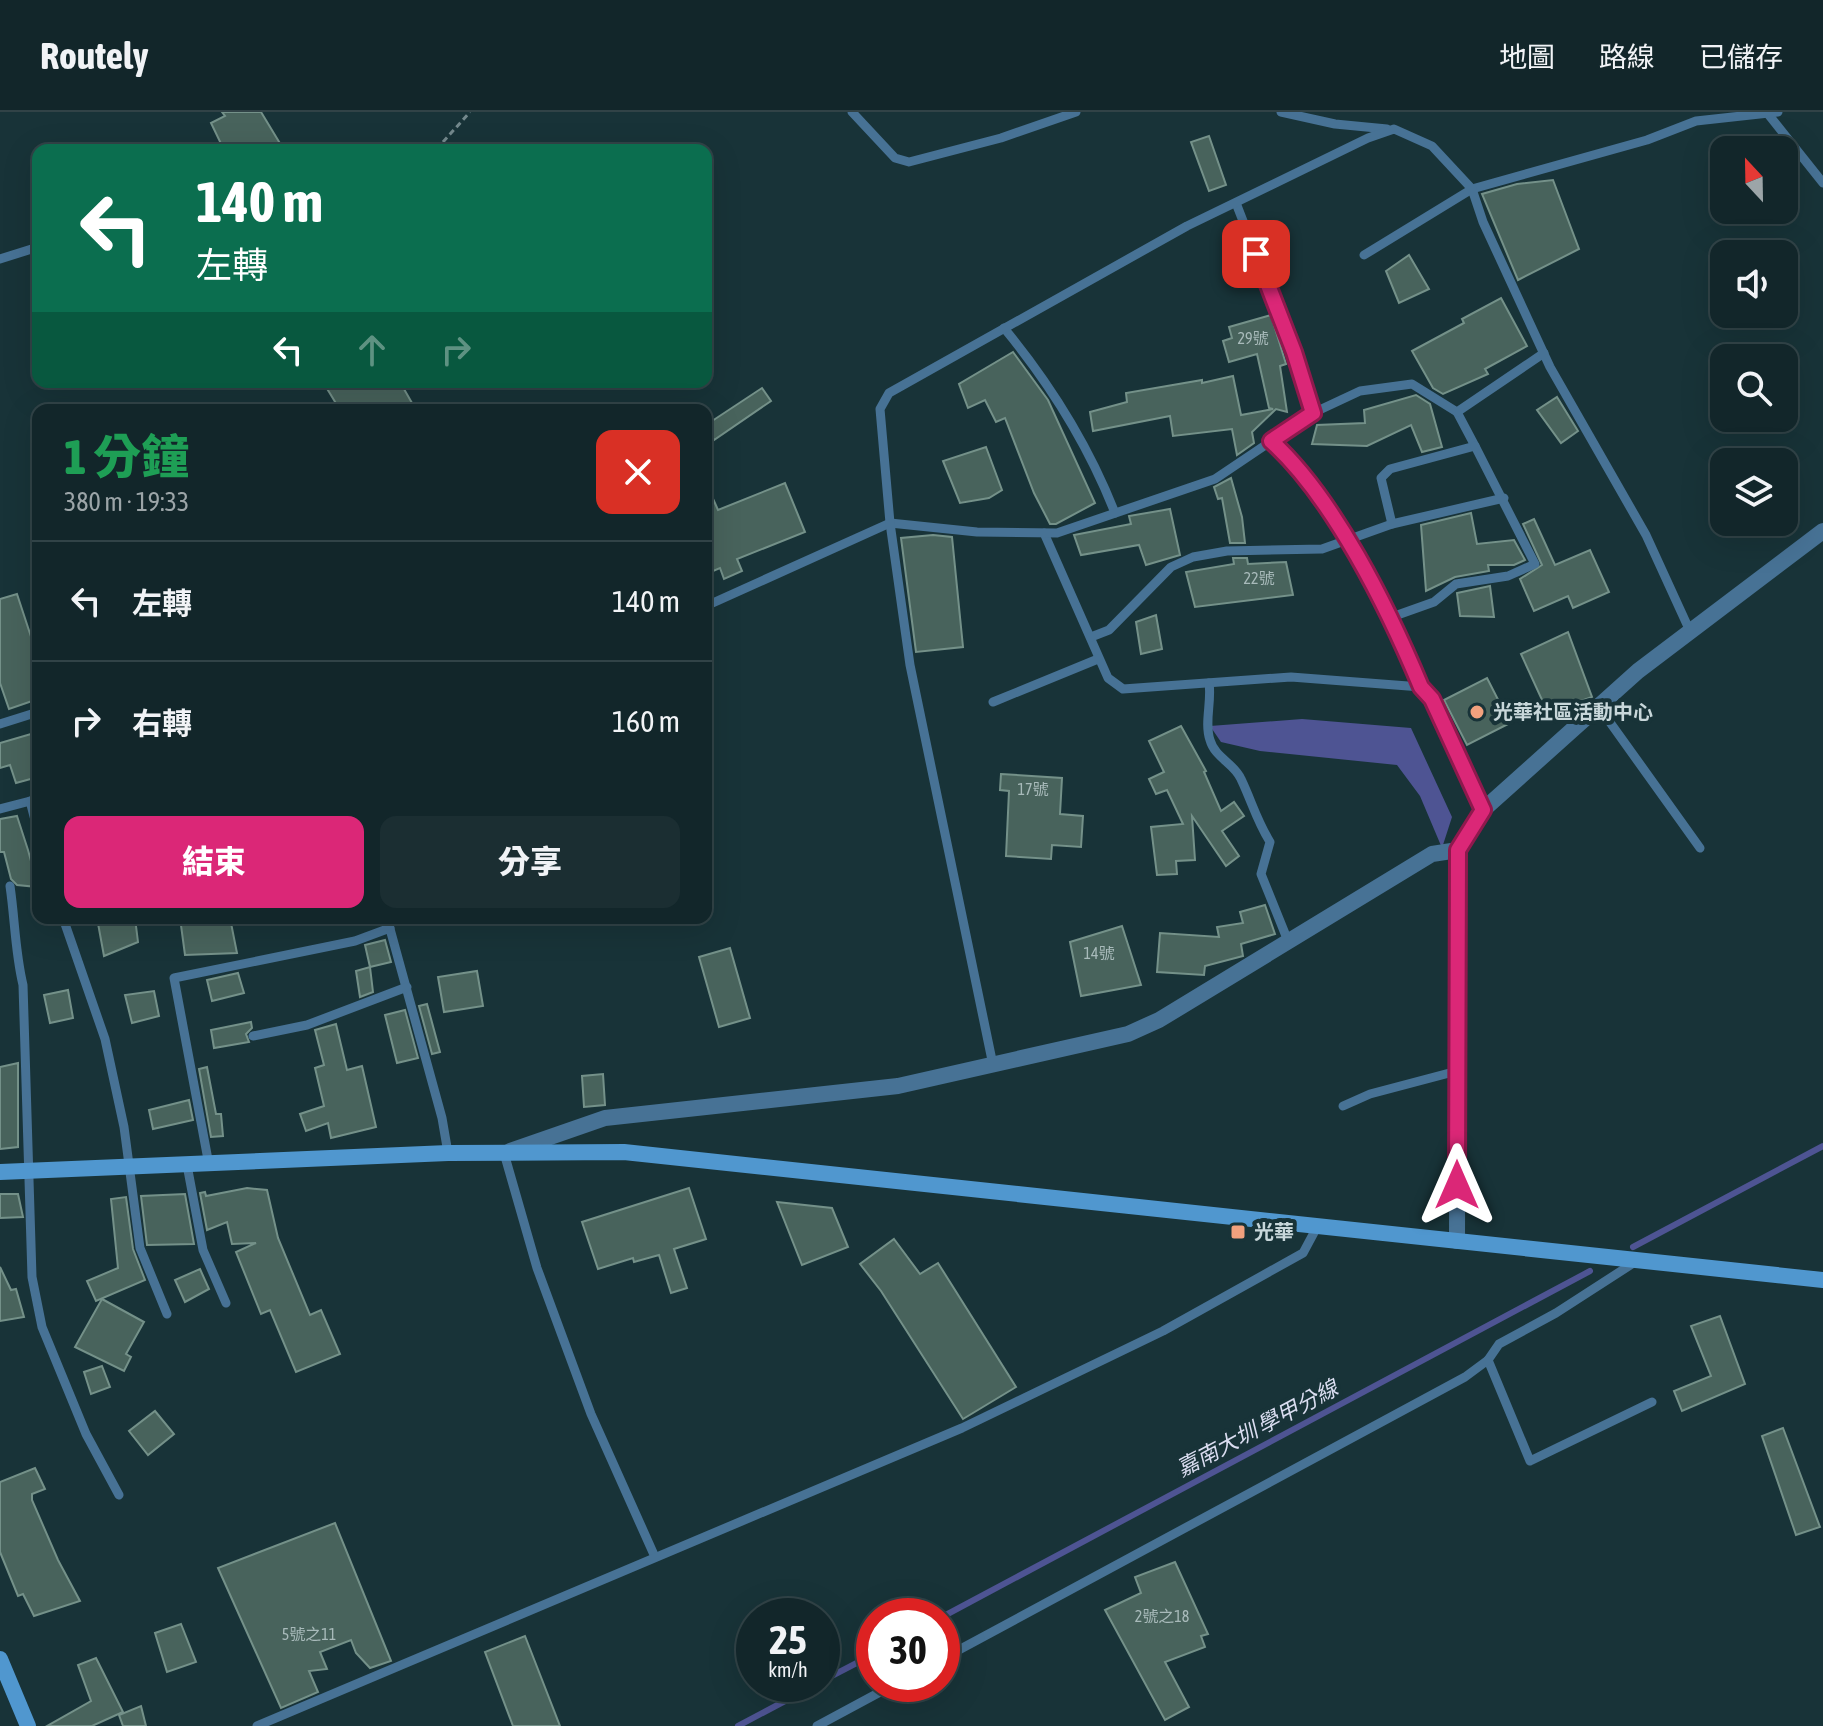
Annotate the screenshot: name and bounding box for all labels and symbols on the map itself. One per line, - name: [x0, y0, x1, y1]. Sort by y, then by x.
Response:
- north arrow: [1710, 136, 1798, 224]
- pin: [1222, 220, 1290, 288]
- house number: 29號: [1237, 329, 1269, 347]
- house number: 22號: [1243, 569, 1275, 587]
- place label: 光華社區活動中心: [1493, 700, 1653, 723]
- marker: 光華社區活動中心: [1468, 703, 1486, 721]
- house number: 17號: [1017, 780, 1049, 798]
- house number: 14號: [1083, 944, 1115, 962]
- position arrow: [1415, 1143, 1499, 1227]
- place label: 光華: [1254, 1220, 1294, 1243]
- marker: 光華: [1229, 1223, 1247, 1241]
- water label: 嘉南大圳 學甲分線: [1172, 1373, 1345, 1481]
- speed limit sign: 30: [856, 1598, 960, 1702]
- house number: 2號之18: [1135, 1607, 1189, 1625]
- house number: 5號之11: [282, 1625, 336, 1643]

